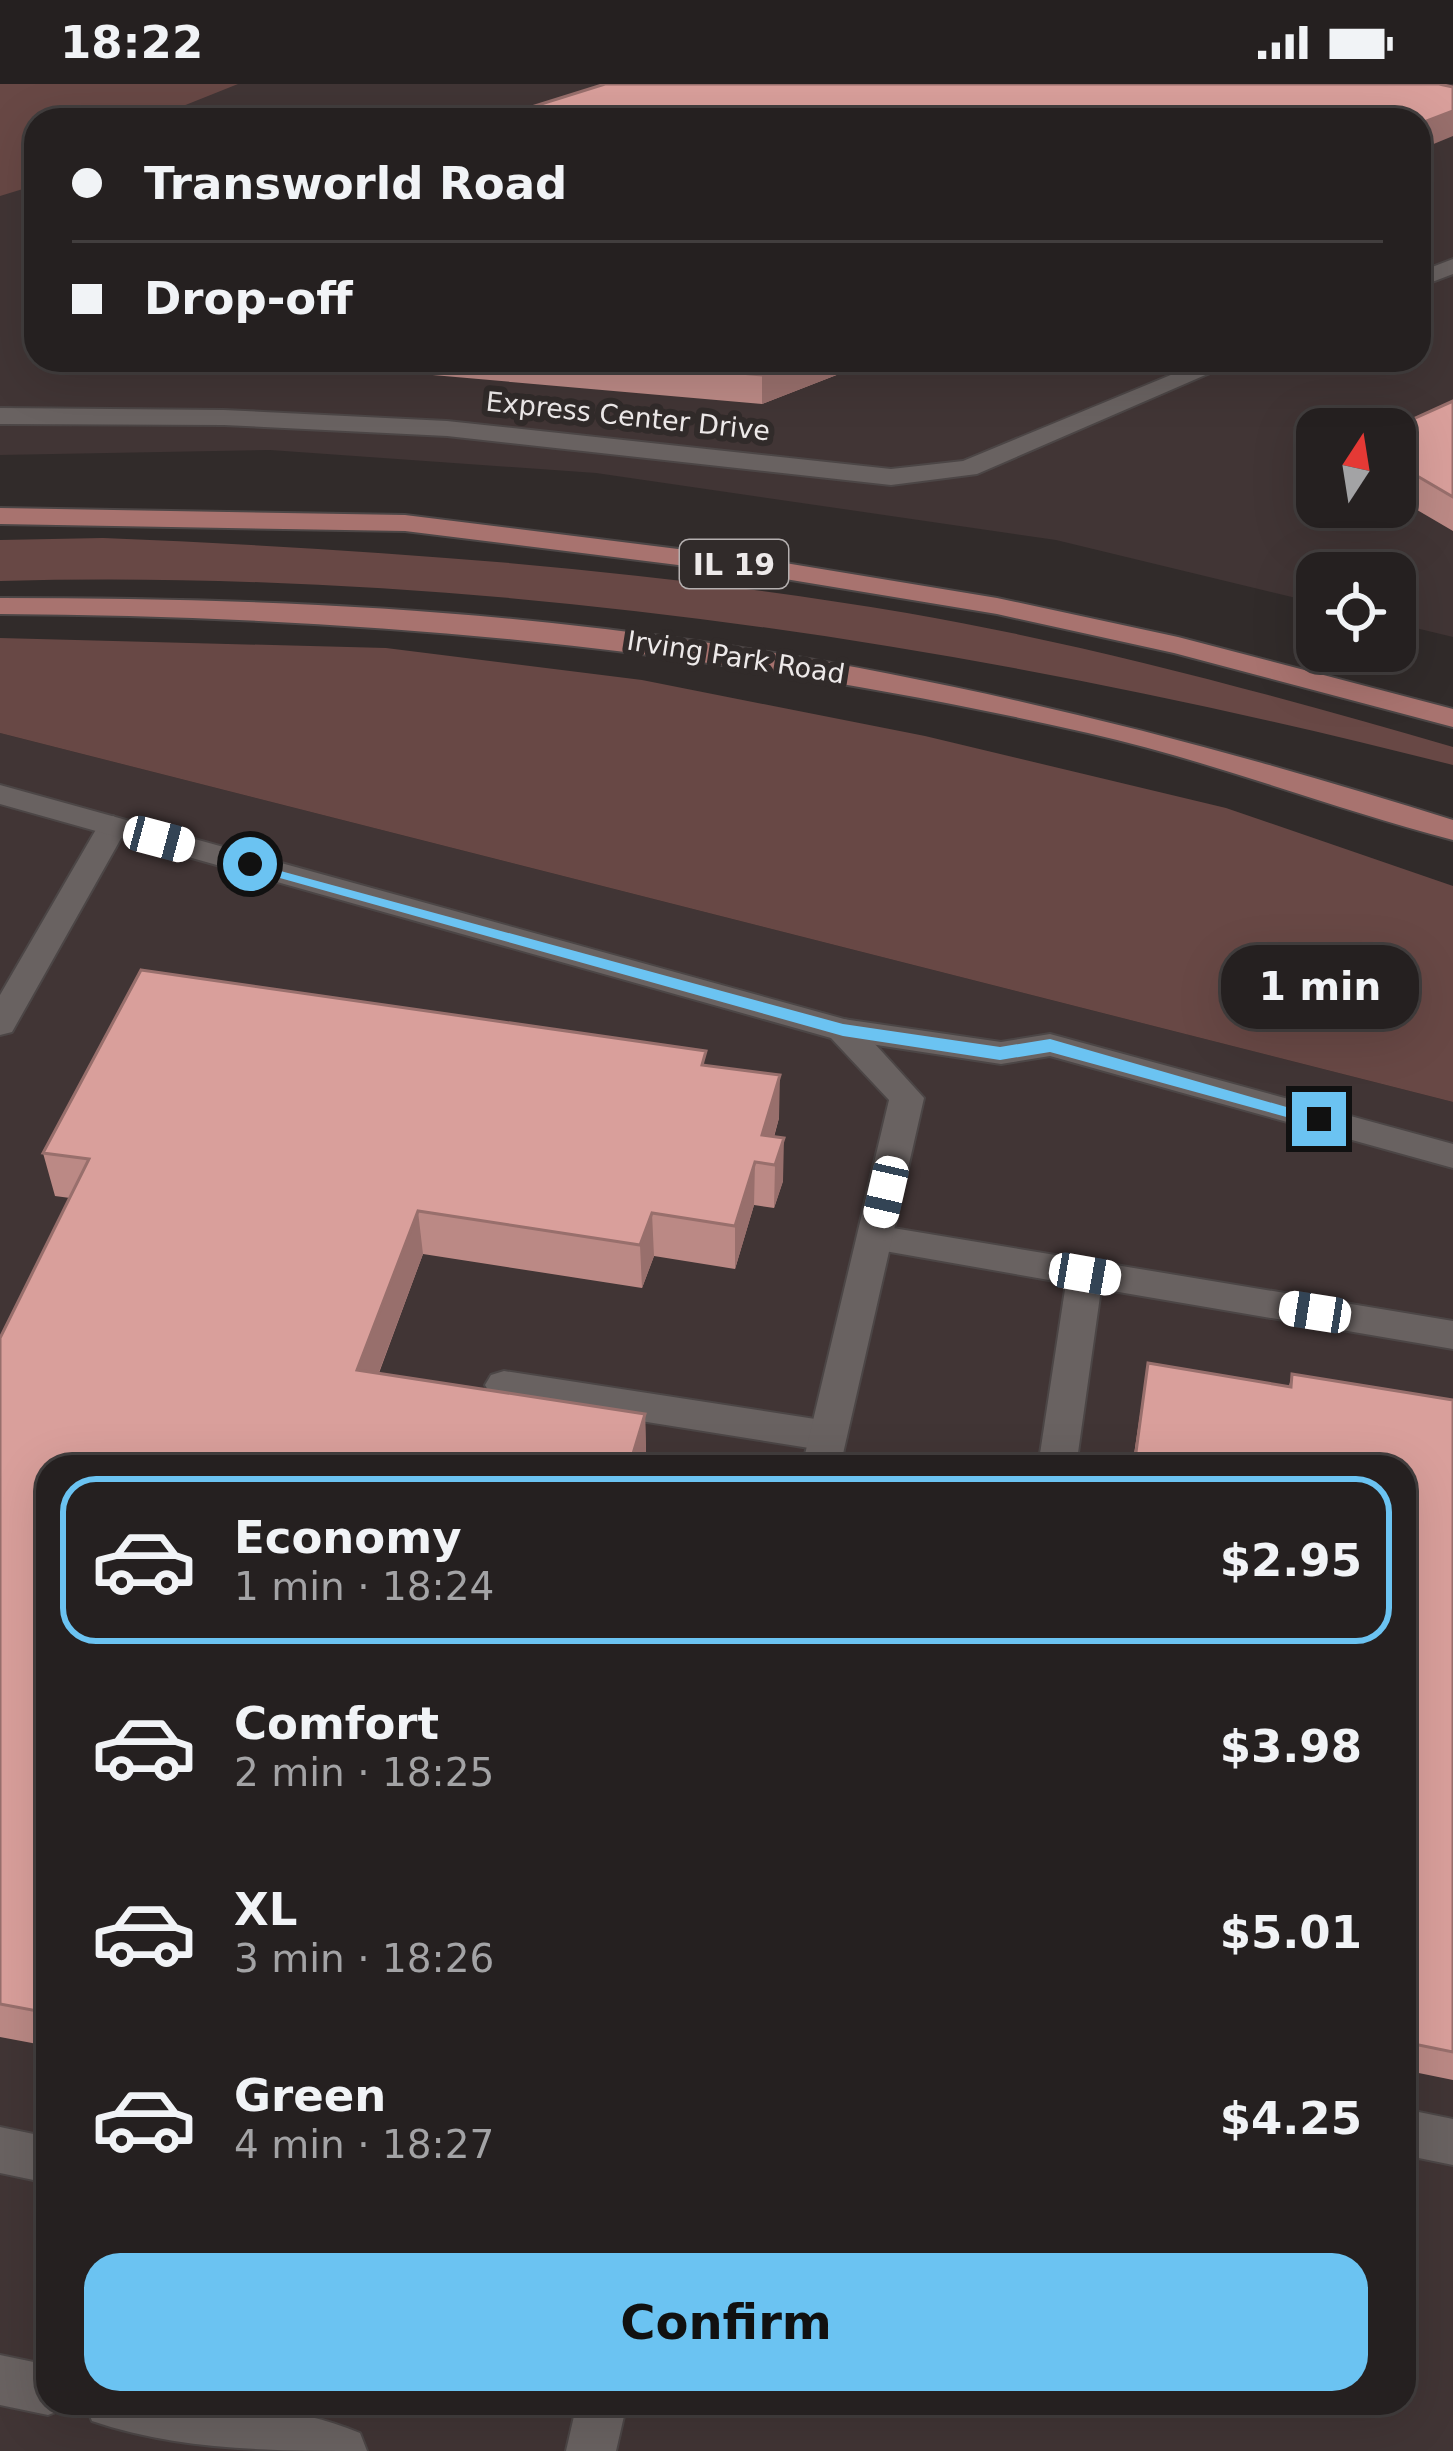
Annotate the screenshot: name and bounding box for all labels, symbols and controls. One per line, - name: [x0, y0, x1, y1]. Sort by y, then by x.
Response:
- text: 18:22: [60, 16, 203, 69]
- text: Transworld Road: [144, 157, 567, 210]
- text: Drop-off: [144, 272, 353, 325]
- street label: Express Center Drive: [484, 386, 772, 446]
- north arrow: [1296, 408, 1416, 528]
- map controls: [1296, 408, 1416, 672]
- road number: IL 19: [680, 540, 788, 588]
- button: locate: [1296, 552, 1416, 672]
- street label: Irving Park Road: [625, 624, 847, 690]
- car: [120, 812, 198, 866]
- route start: [223, 837, 277, 891]
- callout: 1 min: [1220, 945, 1418, 1029]
- text: 1 min: [1259, 964, 1381, 1009]
- route end: [1292, 1092, 1346, 1146]
- car: [860, 1153, 912, 1231]
- car: [1046, 1250, 1124, 1298]
- car: [1277, 1289, 1353, 1335]
- icon: car: [90, 1506, 198, 1614]
- text: Economy: [234, 1511, 462, 1564]
- text: $2.95: [1220, 1534, 1362, 1587]
- text: 1 min · 18:24: [234, 1564, 494, 1609]
- icon: car: [90, 1692, 198, 1800]
- text: Comfort: [234, 1697, 439, 1750]
- text: $3.98: [1220, 1720, 1362, 1773]
- text: 2 min · 18:25: [234, 1750, 494, 1795]
- icon: car: [90, 1878, 198, 1986]
- text: XL: [234, 1883, 297, 1936]
- text: $5.01: [1220, 1906, 1362, 1959]
- text: 3 min · 18:26: [234, 1936, 494, 1981]
- icon: car: [90, 2064, 198, 2172]
- text: Green: [234, 2069, 386, 2122]
- text: $4.25: [1220, 2092, 1362, 2145]
- text: 4 min · 18:27: [234, 2122, 494, 2167]
- button: Confirm: [84, 2253, 1368, 2391]

